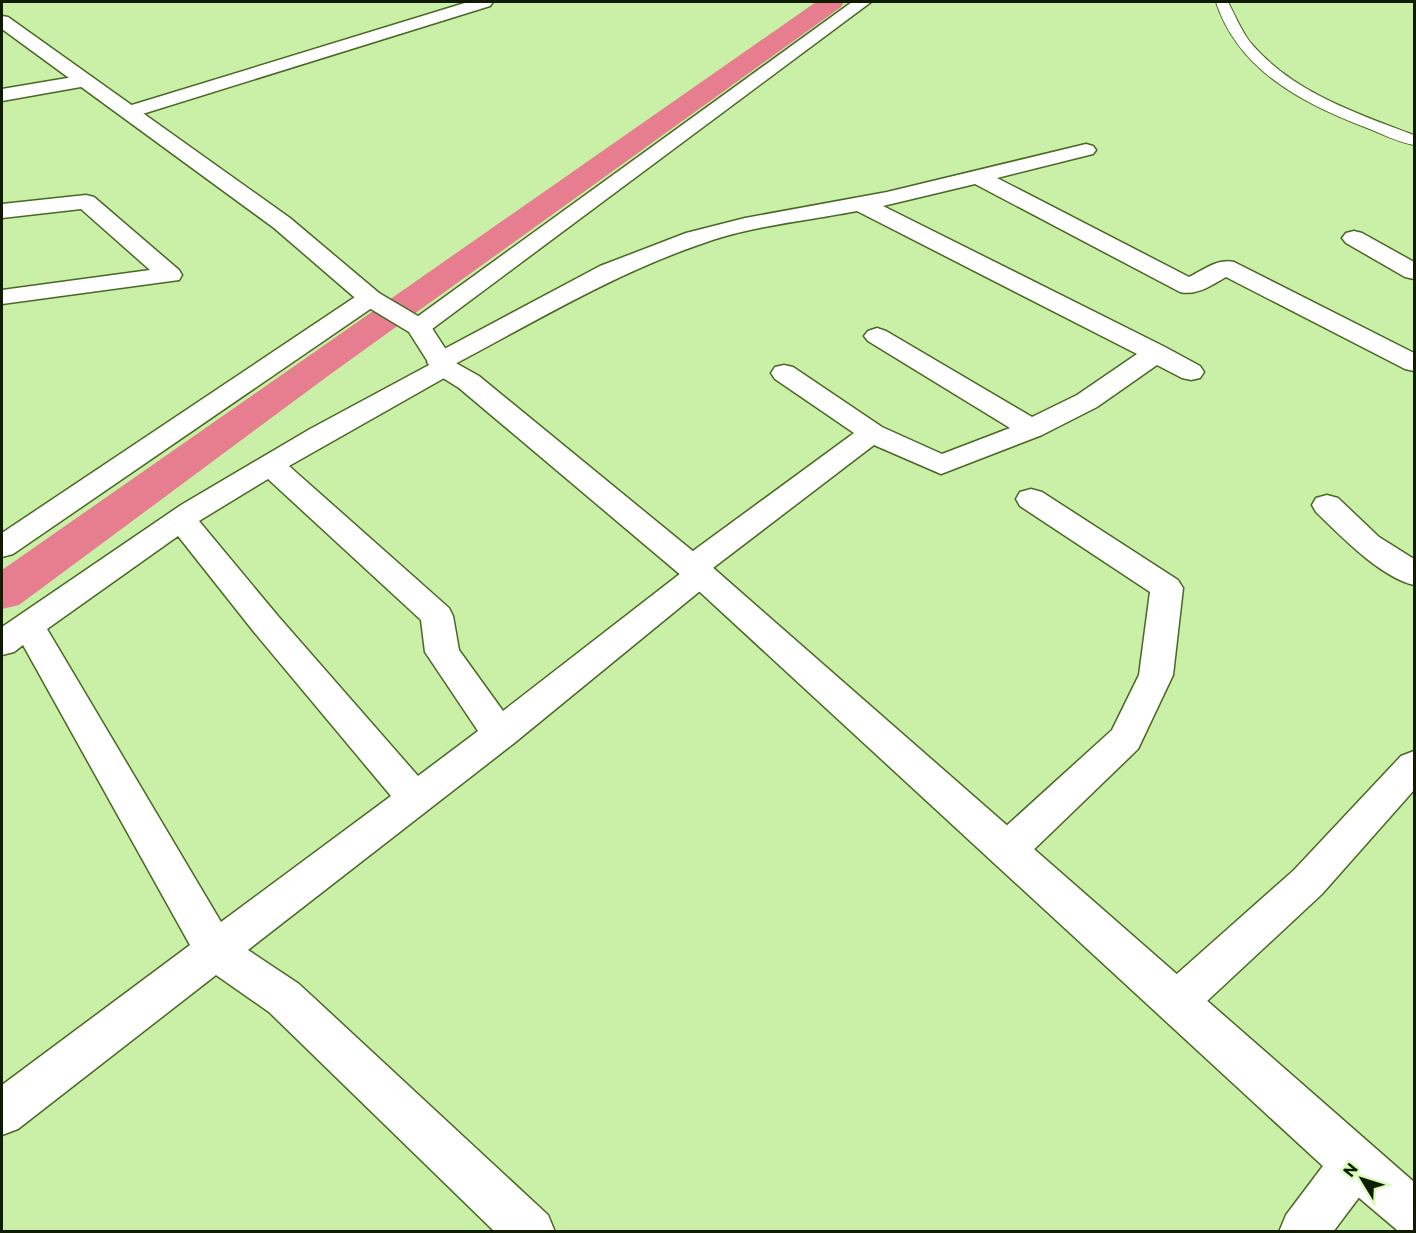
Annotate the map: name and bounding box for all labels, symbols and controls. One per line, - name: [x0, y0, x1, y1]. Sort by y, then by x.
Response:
- north arrow: [1332, 1149, 1392, 1209]
- text: N: [1339, 1159, 1361, 1180]

